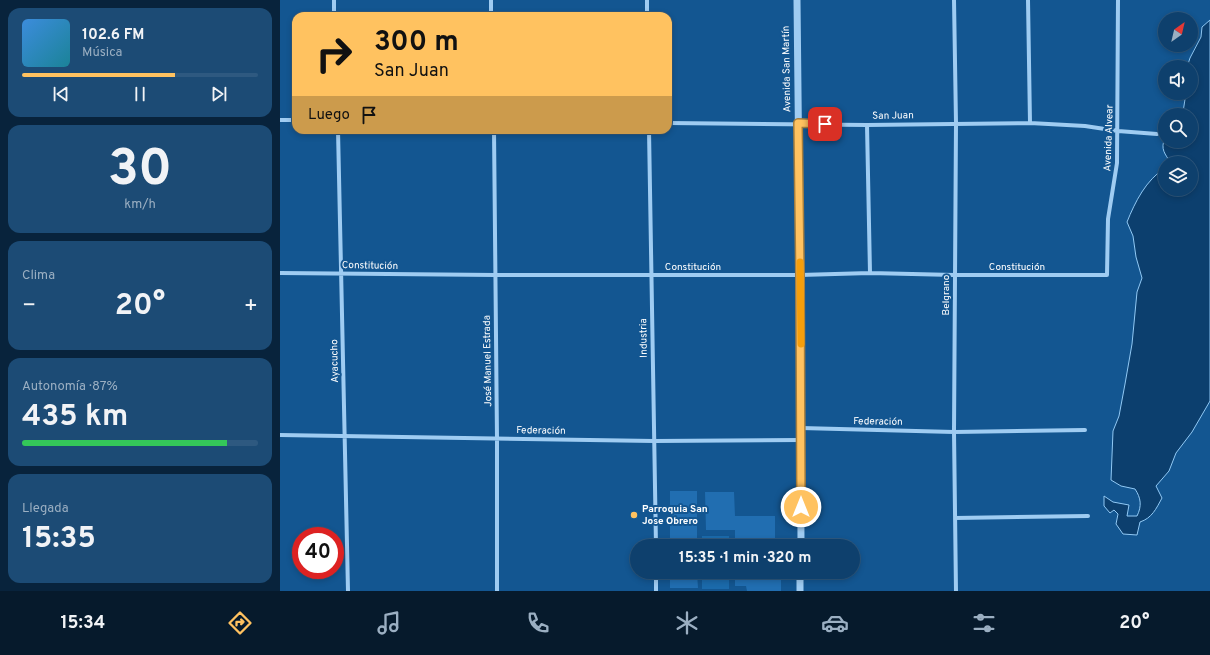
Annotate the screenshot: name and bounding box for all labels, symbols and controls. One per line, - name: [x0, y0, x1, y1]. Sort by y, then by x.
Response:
- north arrow: [1158, 12, 1198, 52]
- map controls: [1158, 12, 1198, 196]
- text: 300 m: [374, 25, 459, 61]
- text: 102.6 FM: [82, 26, 144, 45]
- street label: Avenida San Martín: [780, 26, 794, 112]
- icon: right: [308, 28, 360, 80]
- text: Música: [82, 45, 122, 61]
- text: San Juan: [374, 60, 449, 83]
- button: sound: [1158, 60, 1198, 100]
- icon: previous: [50, 83, 72, 105]
- icon: pause: [129, 83, 151, 105]
- icon: next: [208, 83, 230, 105]
- icon: arrive: [358, 104, 380, 126]
- street label: Avenida Alvear: [1101, 104, 1117, 172]
- text: Luego: [308, 106, 350, 125]
- pin: [808, 107, 842, 141]
- button: search: [1158, 108, 1198, 148]
- street label: San Juan: [872, 109, 914, 123]
- icon: arrive: [814, 113, 836, 135]
- text: 30: [108, 138, 172, 204]
- button: layers: [1158, 156, 1198, 196]
- text: km/h: [124, 197, 156, 213]
- street label: Constitución: [342, 259, 398, 273]
- street label: Constitución: [665, 261, 721, 274]
- street label: Constitución: [989, 261, 1045, 274]
- text: Clima: [22, 268, 55, 284]
- street label: Belgrano: [940, 274, 953, 315]
- text: 20°: [115, 288, 165, 325]
- text: −: [22, 293, 36, 320]
- text: +: [244, 293, 258, 320]
- street label: José Manuel Estrada: [481, 315, 495, 407]
- street label: Industria: [637, 318, 651, 358]
- street label: Ayacucho: [328, 339, 342, 383]
- text: Autonomía · 87%: [22, 379, 118, 395]
- text: 435 km: [22, 399, 128, 436]
- street label: Federación: [853, 415, 903, 429]
- street label: Federación: [516, 424, 566, 438]
- position arrow: [780, 486, 822, 528]
- text: Llegada: [22, 501, 69, 517]
- place label: Parroquia San Jose Obrero: [642, 503, 708, 528]
- marker: Parroquia San Jose Obrero: [629, 510, 639, 520]
- text: 15:35: [22, 521, 96, 558]
- speed limit sign: 40: [292, 527, 344, 579]
- text: 15:35 · 1 min · 320 m: [679, 549, 811, 568]
- icon: directions: [226, 609, 254, 637]
- icon: music: [375, 609, 403, 637]
- icon: phone: [524, 609, 552, 637]
- icon: climate: [673, 609, 701, 637]
- icon: car: [821, 609, 849, 637]
- icon: filters: [970, 609, 998, 637]
- text: 15:34: [60, 612, 105, 635]
- text: 20°: [1119, 612, 1149, 635]

